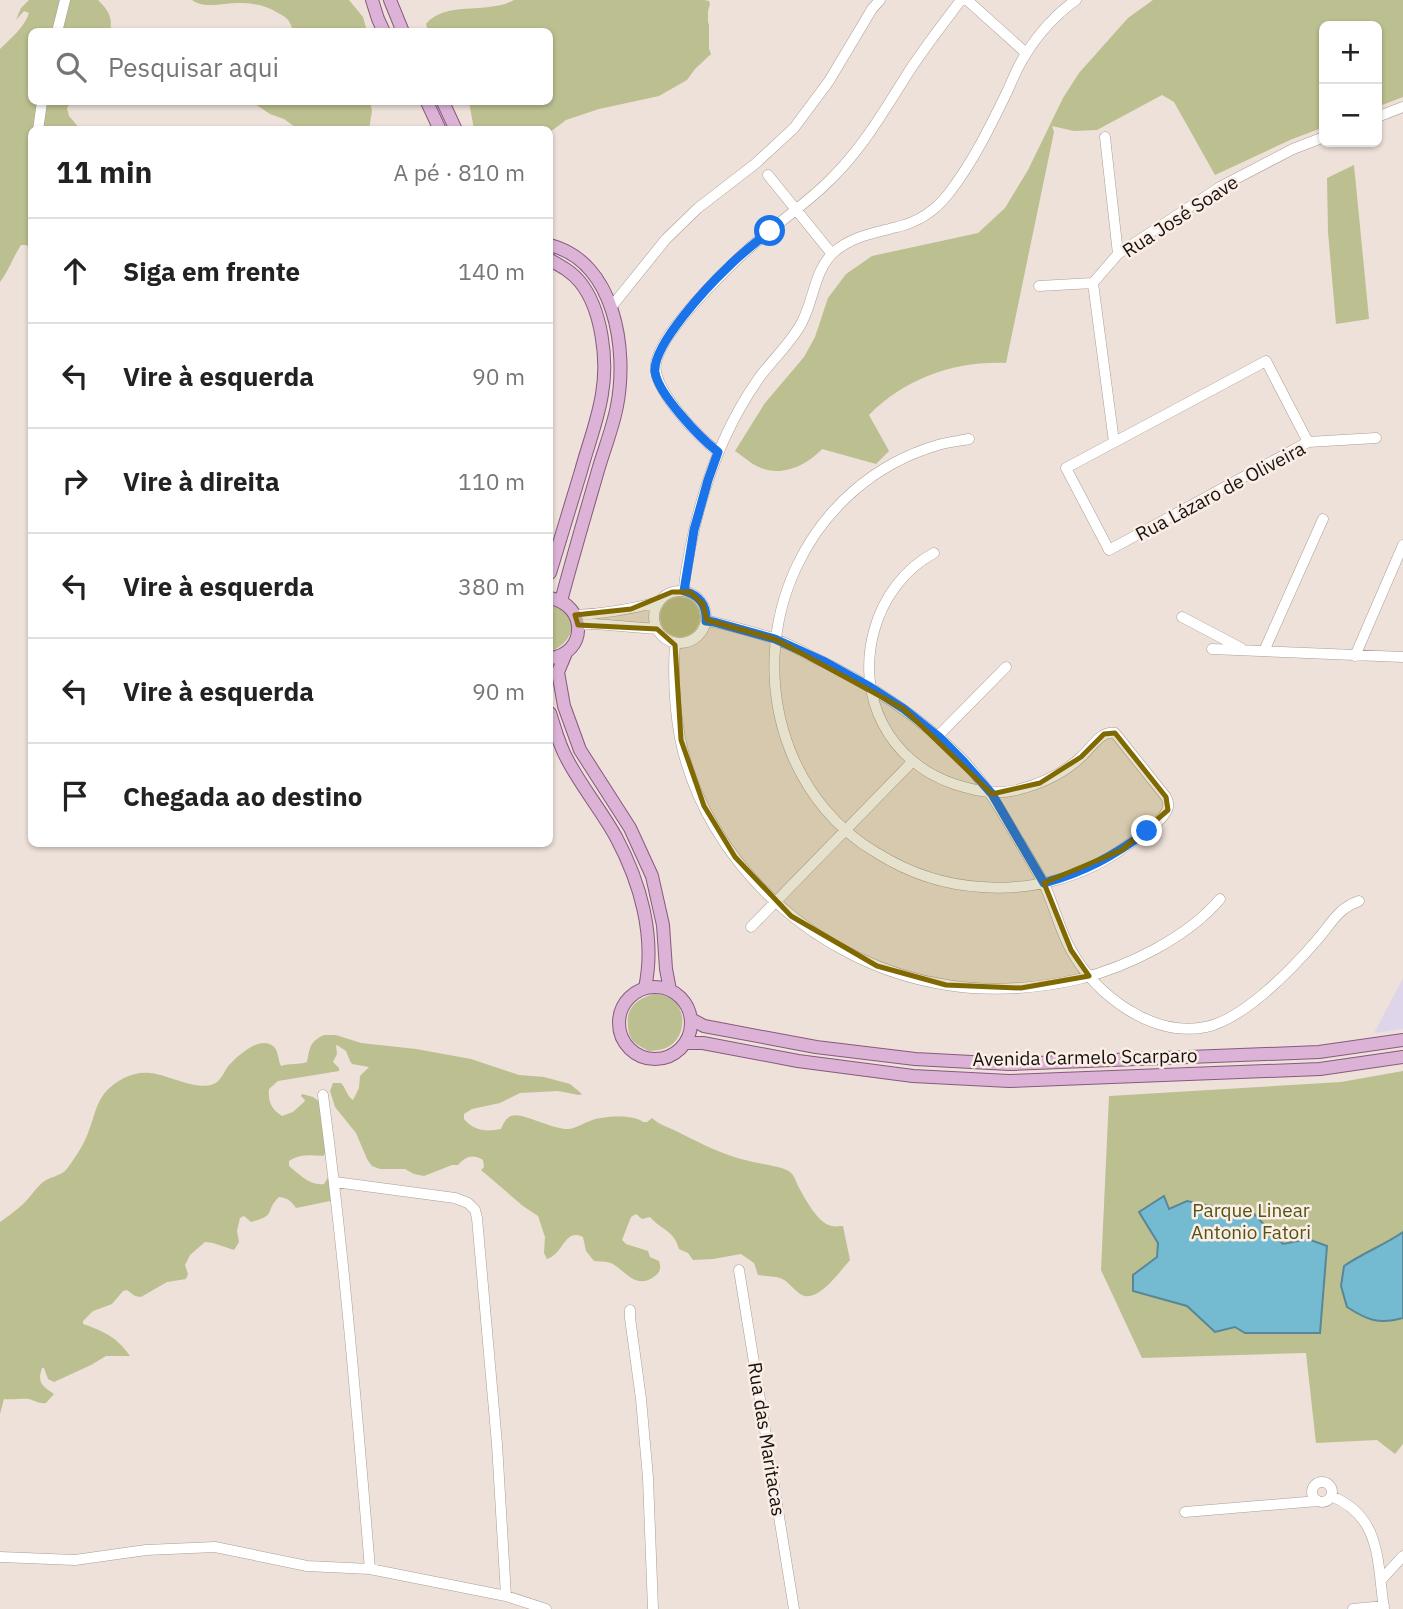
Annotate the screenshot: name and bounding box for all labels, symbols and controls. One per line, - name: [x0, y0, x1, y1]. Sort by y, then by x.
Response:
- map controls: [1319, 21, 1382, 147]
- button: +: [1319, 21, 1382, 84]
- search box: [28, 28, 553, 105]
- icon: search: [52, 48, 90, 86]
- text: Pesquisar aqui: [108, 50, 279, 84]
- button: −: [1319, 84, 1382, 147]
- text: 11 min: [56, 152, 152, 191]
- text: A pé · 810 m: [394, 157, 525, 187]
- street label: Rua José Soave: [1118, 170, 1242, 262]
- route start: [754, 215, 785, 246]
- icon: ahead: [56, 252, 94, 290]
- text: Siga em frente: [123, 254, 300, 288]
- text: 140 m: [458, 256, 525, 286]
- icon: left: [56, 357, 94, 395]
- text: Vire à esquerda: [123, 359, 314, 393]
- text: 90 m: [472, 361, 525, 391]
- street label: Rua Lázaro de Oliveira: [1131, 436, 1309, 546]
- icon: right: [56, 462, 94, 500]
- text: Vire à direita: [123, 464, 280, 498]
- text: 110 m: [458, 466, 525, 496]
- icon: left: [56, 567, 94, 605]
- text: Vire à esquerda: [123, 569, 314, 603]
- text: 380 m: [458, 571, 525, 601]
- icon: left: [56, 672, 94, 710]
- text: Vire à esquerda: [123, 674, 314, 708]
- text: 90 m: [472, 676, 525, 706]
- icon: arrive: [56, 777, 94, 815]
- text: Chegada ao destino: [123, 779, 362, 813]
- route end: [1131, 815, 1162, 846]
- street label: Avenida Carmelo Scarparo: [972, 1043, 1198, 1071]
- park label: Parque Linear Antonio Fatori: [1191, 1198, 1311, 1244]
- street label: Rua das Maritacas: [743, 1360, 791, 1518]

